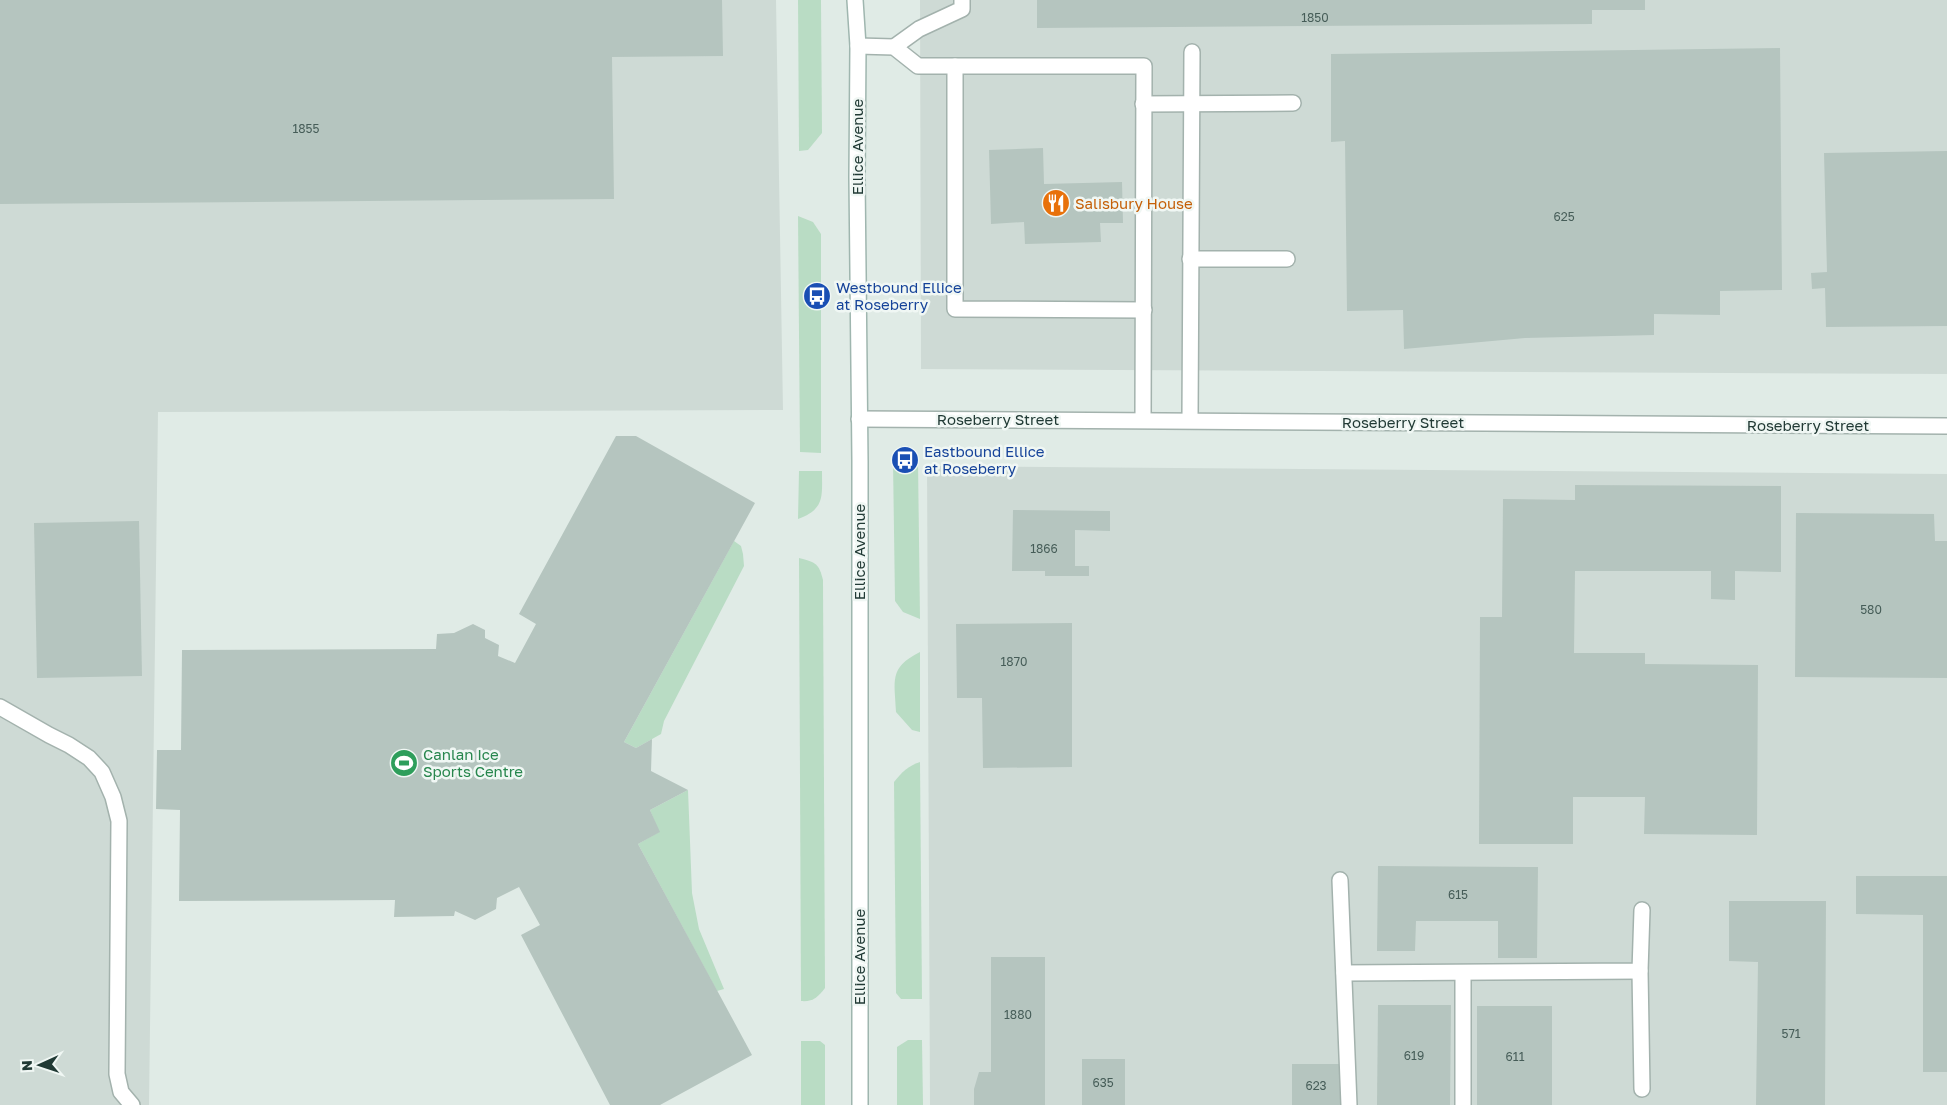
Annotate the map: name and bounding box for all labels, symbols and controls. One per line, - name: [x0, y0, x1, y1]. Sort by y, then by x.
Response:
- house number: 1850: [1301, 10, 1329, 25]
- street label: Ellice Avenue: [848, 99, 866, 195]
- house number: 1855: [292, 121, 320, 136]
- restaurant icon: Salisbury House: [1041, 188, 1071, 218]
- place label: Salisbury House: [1075, 194, 1193, 212]
- house number: 625: [1553, 209, 1575, 224]
- place label: Westbound Ellice at Roseberry: [836, 278, 962, 313]
- bus stop icon: Westbound Ellice at Roseberry: [802, 281, 832, 311]
- street label: Roseberry Street: [937, 410, 1059, 428]
- street label: Roseberry Street: [1342, 413, 1464, 431]
- street label: Roseberry Street: [1747, 416, 1869, 434]
- place label: Eastbound Ellice at Roseberry: [924, 442, 1045, 477]
- bus stop icon: Eastbound Ellice at Roseberry: [890, 445, 920, 475]
- street label: Ellice Avenue: [850, 504, 868, 600]
- house number: 1866: [1030, 541, 1058, 556]
- house number: 580: [1860, 602, 1882, 617]
- house number: 1870: [1001, 654, 1027, 669]
- place label: Canlan Ice Sports Centre: [423, 745, 523, 780]
- sports icon: Canlan Ice Sports Centre: [389, 748, 419, 778]
- house number: 615: [1448, 887, 1468, 902]
- street label: Ellice Avenue: [850, 909, 868, 1005]
- house number: 1880: [1004, 1007, 1032, 1022]
- house number: 571: [1781, 1026, 1801, 1041]
- north arrow: [15, 1040, 65, 1090]
- house number: 619: [1404, 1048, 1424, 1063]
- house number: 611: [1506, 1049, 1525, 1064]
- text: N: [18, 1060, 35, 1071]
- house number: 635: [1092, 1075, 1114, 1090]
- house number: 623: [1305, 1078, 1327, 1093]

